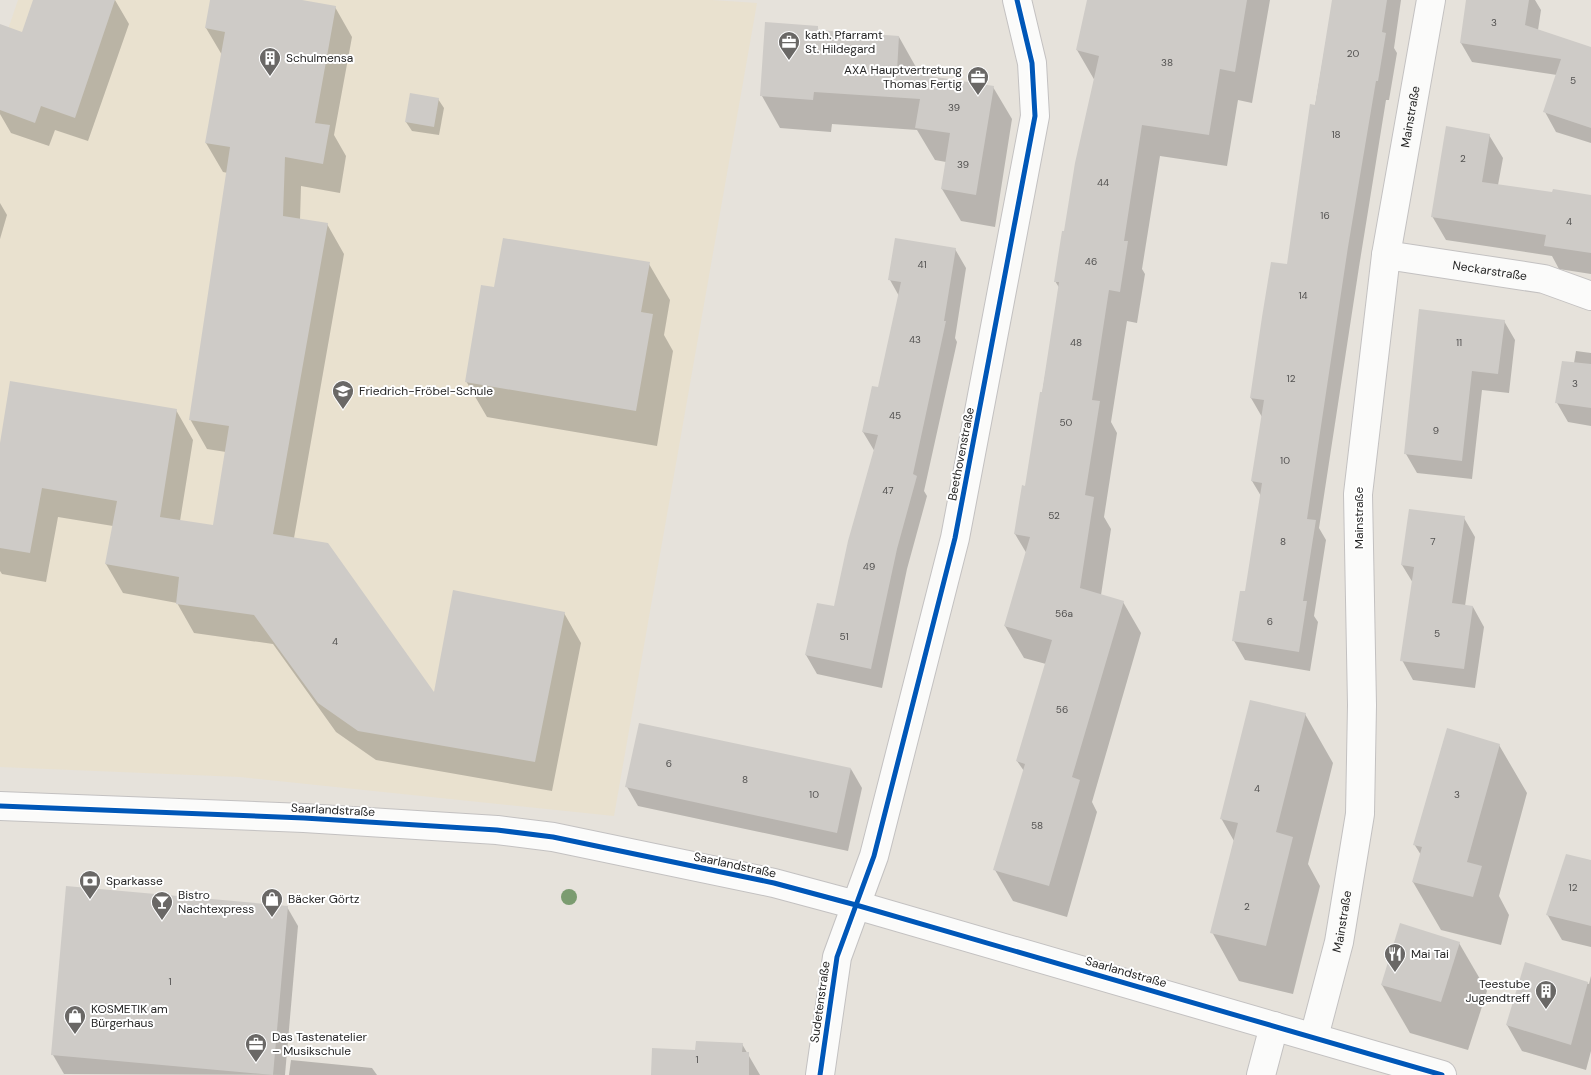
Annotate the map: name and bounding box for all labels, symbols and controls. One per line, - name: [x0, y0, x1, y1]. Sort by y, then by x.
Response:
- house number: 3: [1491, 16, 1497, 29]
- place label: kath. Pfarramt St. Hildegard: [805, 27, 883, 57]
- office icon: kath. Pfarramt St. Hildegard: [777, 30, 801, 61]
- building icon: Schulmensa: [258, 46, 282, 77]
- house number: 20: [1347, 47, 1359, 60]
- place label: Schulmensa: [286, 50, 353, 66]
- house number: 38: [1161, 56, 1173, 69]
- place label: AXA Hauptvertretung Thomas Fertig: [844, 62, 962, 92]
- office icon: AXA Hauptvertretung Thomas Fertig: [966, 65, 990, 96]
- house number: 5: [1570, 74, 1576, 87]
- street label: Mainstraße: [1397, 84, 1424, 149]
- house number: 39: [948, 101, 960, 114]
- house number: 18: [1331, 128, 1341, 141]
- house number: 2: [1460, 152, 1466, 165]
- house number: 39: [957, 158, 969, 171]
- house number: 44: [1097, 176, 1109, 189]
- house number: 16: [1320, 209, 1330, 222]
- house number: 4: [1566, 215, 1572, 228]
- house number: 46: [1085, 255, 1097, 268]
- street label: Neckarstraße: [1452, 257, 1528, 284]
- house number: 41: [917, 258, 927, 271]
- house number: 14: [1298, 289, 1308, 302]
- house number: 43: [909, 333, 921, 346]
- house number: 48: [1070, 336, 1082, 349]
- house number: 11: [1456, 336, 1462, 349]
- house number: 12: [1287, 372, 1296, 385]
- house number: 3: [1572, 377, 1578, 390]
- school or university icon: Friedrich-Fröbel-Schule: [331, 379, 355, 410]
- place label: Friedrich-Fröbel-Schule: [359, 383, 493, 399]
- street label: Beethovenstraße: [944, 406, 978, 502]
- house number: 45: [889, 409, 901, 422]
- house number: 50: [1060, 416, 1073, 429]
- house number: 9: [1433, 424, 1439, 437]
- house number: 10: [1280, 454, 1290, 467]
- house number: 47: [882, 484, 894, 497]
- street label: Mainstraße: [1351, 487, 1367, 549]
- house number: 52: [1048, 509, 1060, 522]
- house number: 8: [1280, 535, 1286, 548]
- house number: 7: [1430, 535, 1436, 548]
- house number: 49: [863, 560, 875, 573]
- house number: 56a: [1055, 607, 1073, 620]
- house number: 6: [1267, 615, 1273, 628]
- house number: 5: [1434, 627, 1440, 640]
- house number: 51: [839, 630, 849, 643]
- house number: 4: [332, 635, 338, 648]
- house number: 56: [1056, 703, 1068, 716]
- house number: 6: [666, 757, 672, 770]
- house number: 8: [742, 773, 748, 786]
- house number: 4: [1254, 782, 1260, 795]
- house number: 10: [809, 788, 819, 801]
- house number: 3: [1454, 788, 1460, 801]
- street label: Saarlandstraße: [291, 800, 376, 820]
- house number: 58: [1031, 819, 1043, 832]
- street label: Saarlandstraße: [692, 848, 778, 882]
- bank icon: Sparkasse: [78, 869, 102, 900]
- place label: Sparkasse: [106, 873, 163, 889]
- house number: 12: [1569, 881, 1578, 894]
- place label: Bistro Nachtexpress: [178, 887, 254, 917]
- shop icon: Bäcker Görtz: [260, 887, 284, 918]
- street label: Mainstraße: [1329, 889, 1355, 954]
- bar icon: Bistro Nachtexpress: [150, 890, 174, 921]
- place label: Bäcker Görtz: [288, 891, 360, 907]
- house number: 2: [1244, 900, 1250, 913]
- restaurant icon: Mai Tai: [1383, 942, 1407, 973]
- place label: Mai Tai: [1411, 946, 1449, 962]
- street label: Saarlandstraße: [1083, 953, 1169, 991]
- street label: Sudetenstraße: [806, 960, 834, 1044]
- house number: 1: [168, 975, 172, 988]
- place label: Teestube Jugendtreff: [1466, 976, 1530, 1006]
- building icon: Teestube Jugendtreff: [1534, 979, 1558, 1010]
- place label: KOSMETIK am Bürgerhaus: [91, 1001, 168, 1031]
- shop icon: KOSMETIK am Bürgerhaus: [63, 1004, 87, 1035]
- place label: Das Tastenatelier – Musikschule: [272, 1029, 367, 1059]
- office icon: Das Tastenatelier – Musikschule: [244, 1032, 268, 1063]
- house number: 1: [695, 1053, 699, 1066]

